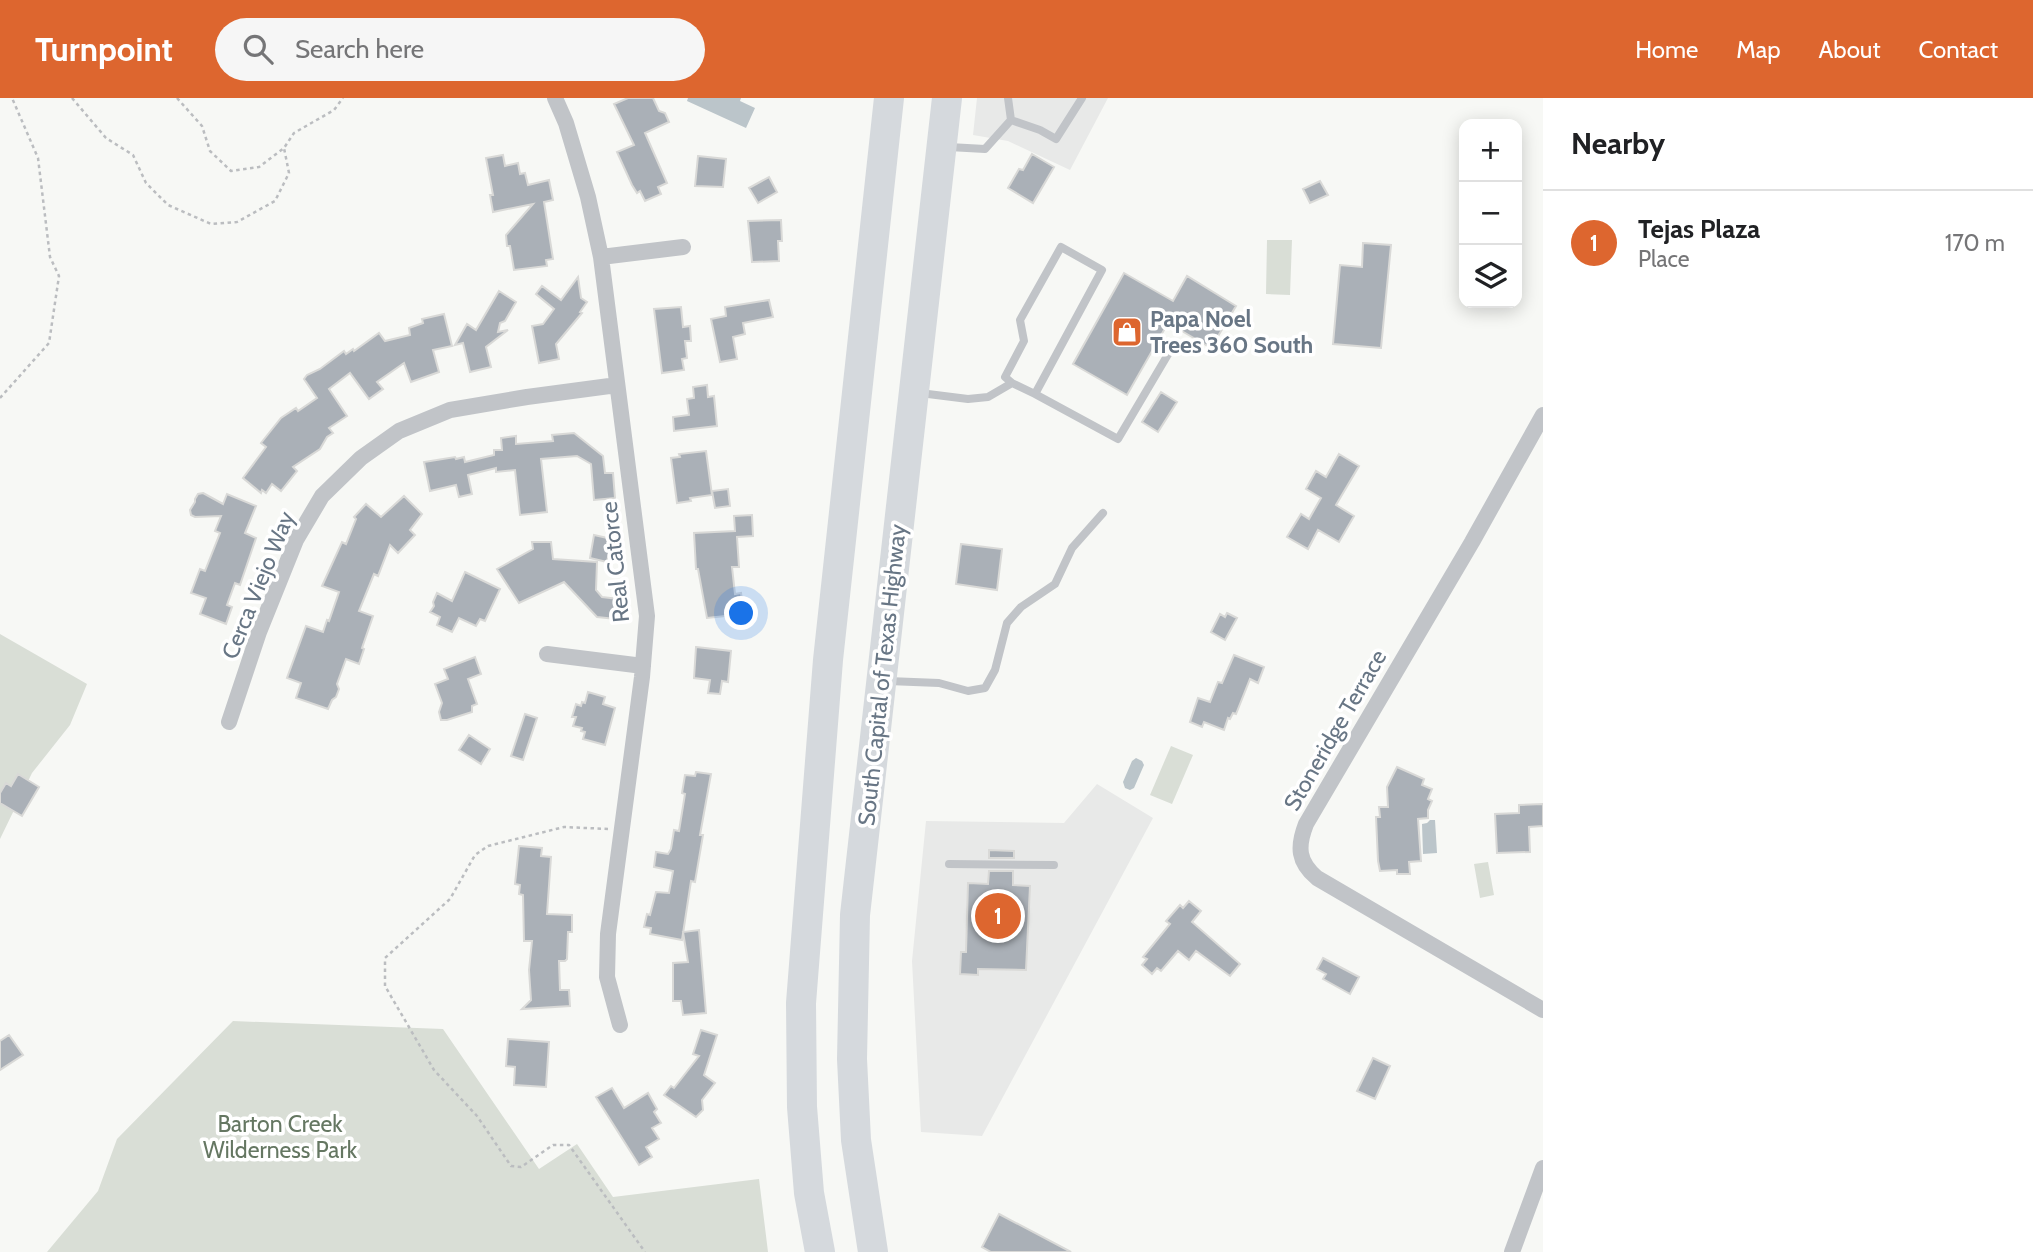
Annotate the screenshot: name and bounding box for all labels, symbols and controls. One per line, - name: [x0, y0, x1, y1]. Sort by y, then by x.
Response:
- search box: [215, 18, 705, 81]
- text: Turnpoint: [35, 29, 173, 69]
- icon: search: [239, 30, 277, 68]
- text: Search here: [295, 33, 424, 65]
- text: Home: [1635, 35, 1698, 64]
- text: Map: [1736, 35, 1781, 64]
- text: About: [1819, 35, 1881, 64]
- text: Contact: [1919, 35, 1998, 64]
- map controls: [1459, 119, 1522, 308]
- button: +: [1459, 119, 1522, 182]
- text: Nearby: [1571, 125, 1665, 162]
- button: −: [1459, 182, 1522, 245]
- text: Tejas Plaza: [1638, 213, 1760, 245]
- text: 1: [1590, 229, 1598, 257]
- text: 170 m: [1945, 229, 2005, 257]
- button: layers: [1459, 245, 1522, 308]
- text: Place: [1638, 245, 1690, 273]
- place label: Papa Noel Trees 360 South: [1150, 305, 1313, 359]
- shop icon: Papa Noel Trees 360 South: [1110, 315, 1144, 349]
- street label: Real Catorce: [595, 500, 635, 624]
- street label: Cerca Viejo Way: [216, 507, 300, 663]
- street label: South Capital of Texas Highway: [852, 522, 912, 827]
- your location: [724, 596, 758, 630]
- street label: Stoneridge Terrace: [1278, 644, 1392, 815]
- pin: 1: [975, 890, 1021, 942]
- park label: Barton Creek Wilderness Park: [203, 1110, 358, 1164]

